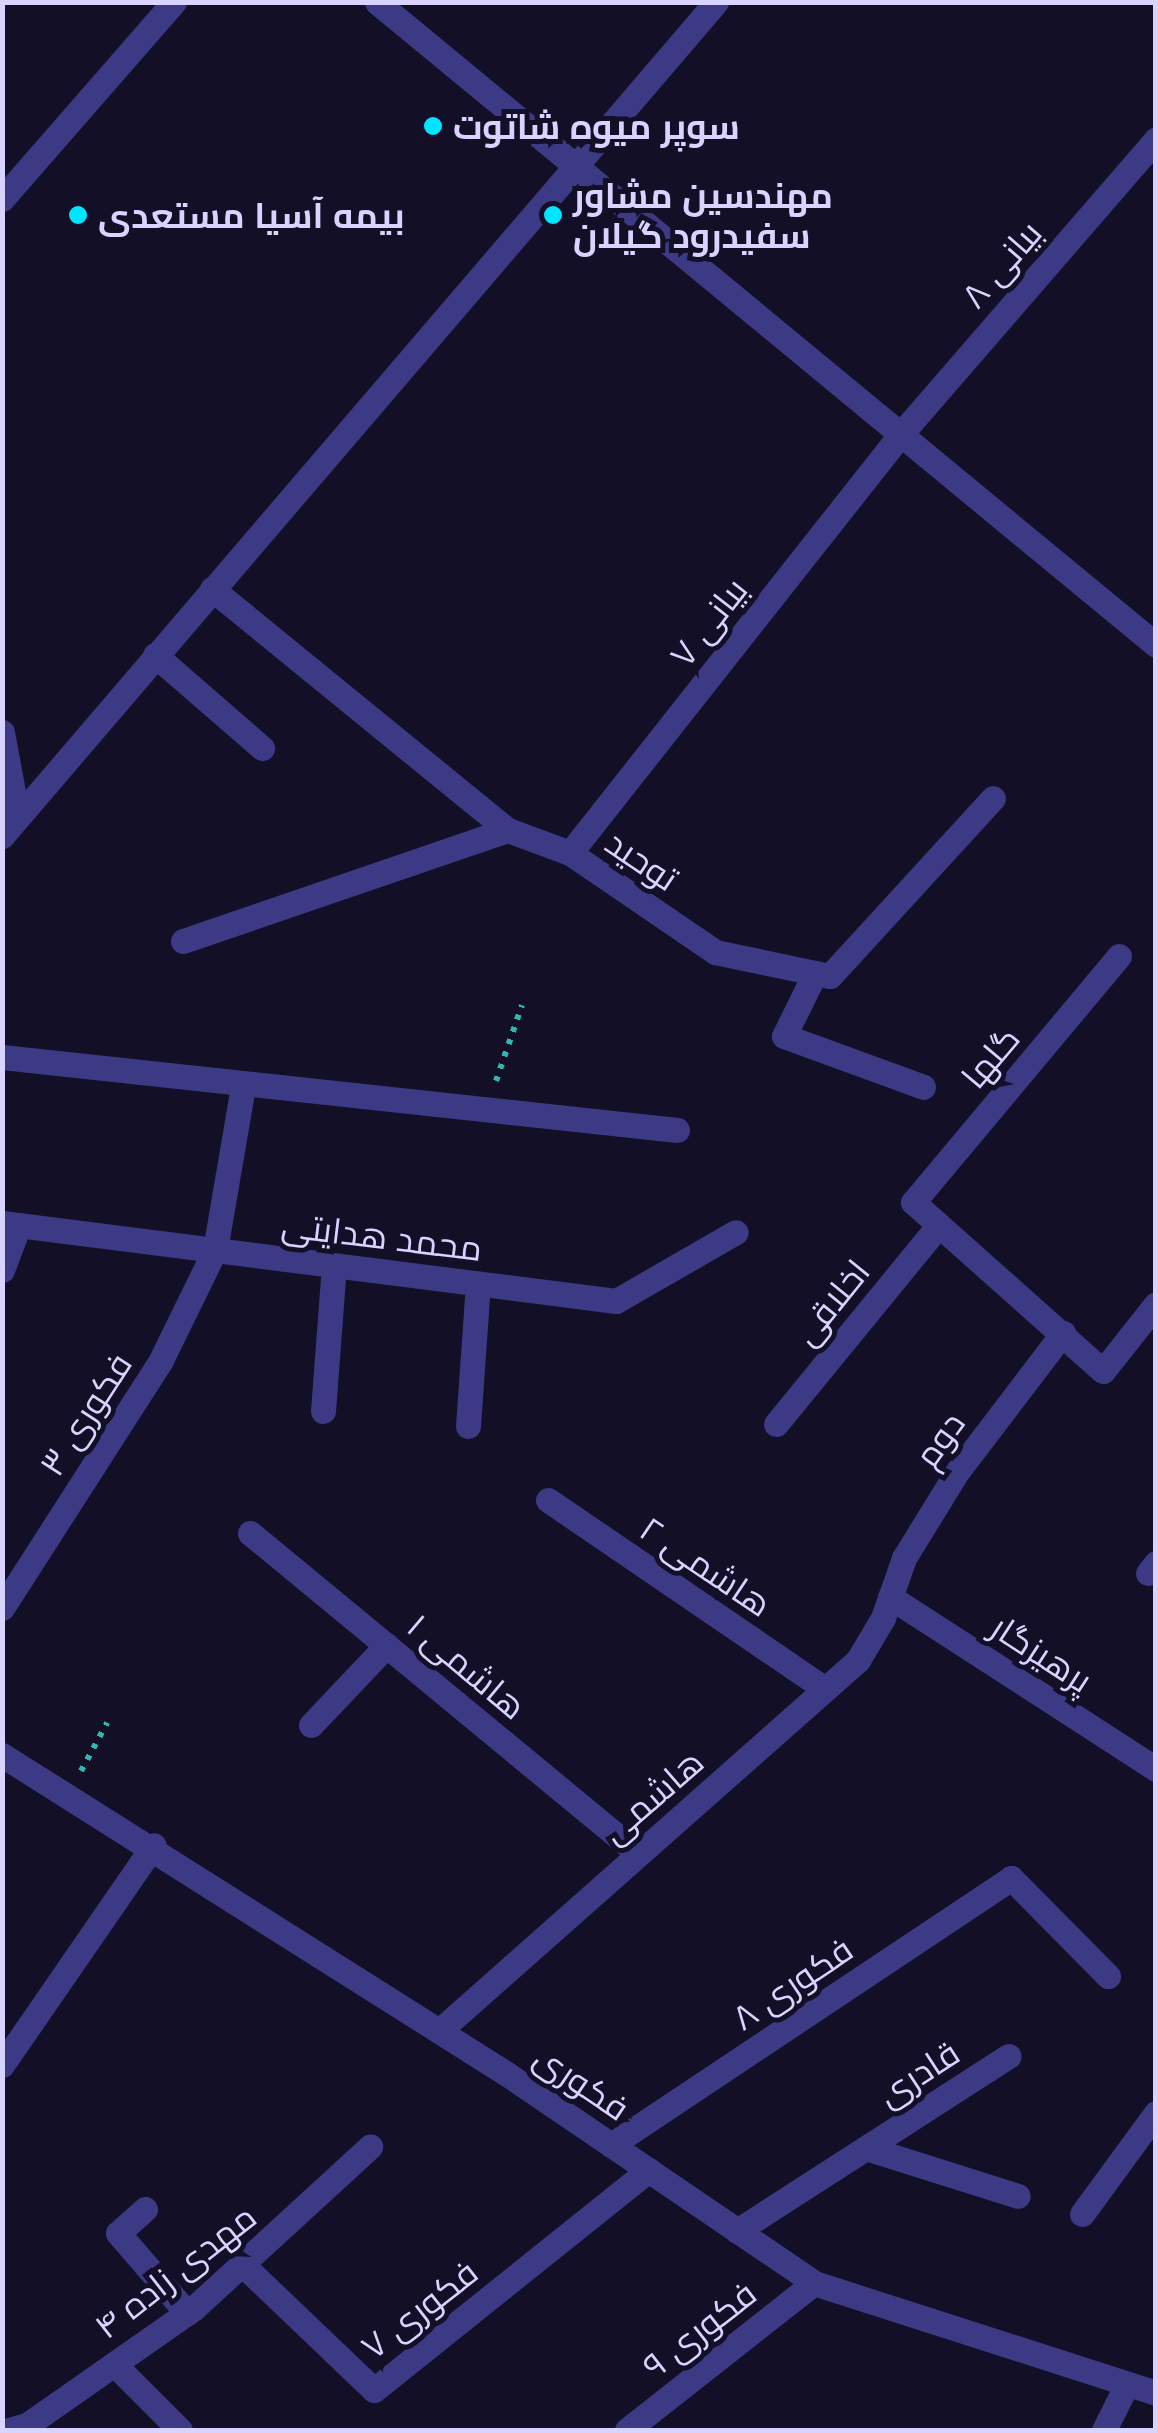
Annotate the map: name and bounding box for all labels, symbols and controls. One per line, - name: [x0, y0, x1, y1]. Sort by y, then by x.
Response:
- place label: سوپر میوه شاتوت: [453, 105, 740, 147]
- marker: سوپر میوه شاتوت: [422, 115, 444, 137]
- place label: مهندسین مشاور سفیدرود گیلان: [573, 174, 833, 256]
- place label: بیمه آسیا مستعدی: [98, 194, 405, 236]
- marker: بیمه آسیا مستعدی: [67, 204, 89, 226]
- marker: مهندسین مشاور سفیدرود گیلان: [542, 204, 564, 226]
- street label: بیانی ۸: [952, 212, 1050, 316]
- street label: بیانی ۷: [660, 569, 756, 675]
- street label: توحید: [598, 821, 686, 899]
- street label: گلها: [952, 1018, 1028, 1096]
- street label: محمد هدایتی: [279, 1203, 485, 1269]
- street label: اخلاقی: [784, 1251, 878, 1353]
- street label: فکوری ۳: [30, 1345, 140, 1483]
- street label: دوم: [905, 1403, 973, 1475]
- street label: هاشمی ۲: [632, 1507, 780, 1625]
- street label: هاشمی ۱: [399, 1604, 535, 1728]
- street label: پرهیزگار: [984, 1605, 1100, 1701]
- street label: هاشمی: [592, 1740, 712, 1852]
- street label: فکوری ۸: [724, 1928, 860, 2038]
- street label: قادری: [869, 2031, 967, 2115]
- street label: فکوری: [527, 2035, 637, 2129]
- street label: مهدی زاده ۴: [86, 2195, 264, 2347]
- street label: فکوری ۷: [352, 2251, 486, 2367]
- street label: فکوری ۹: [634, 2272, 764, 2386]

